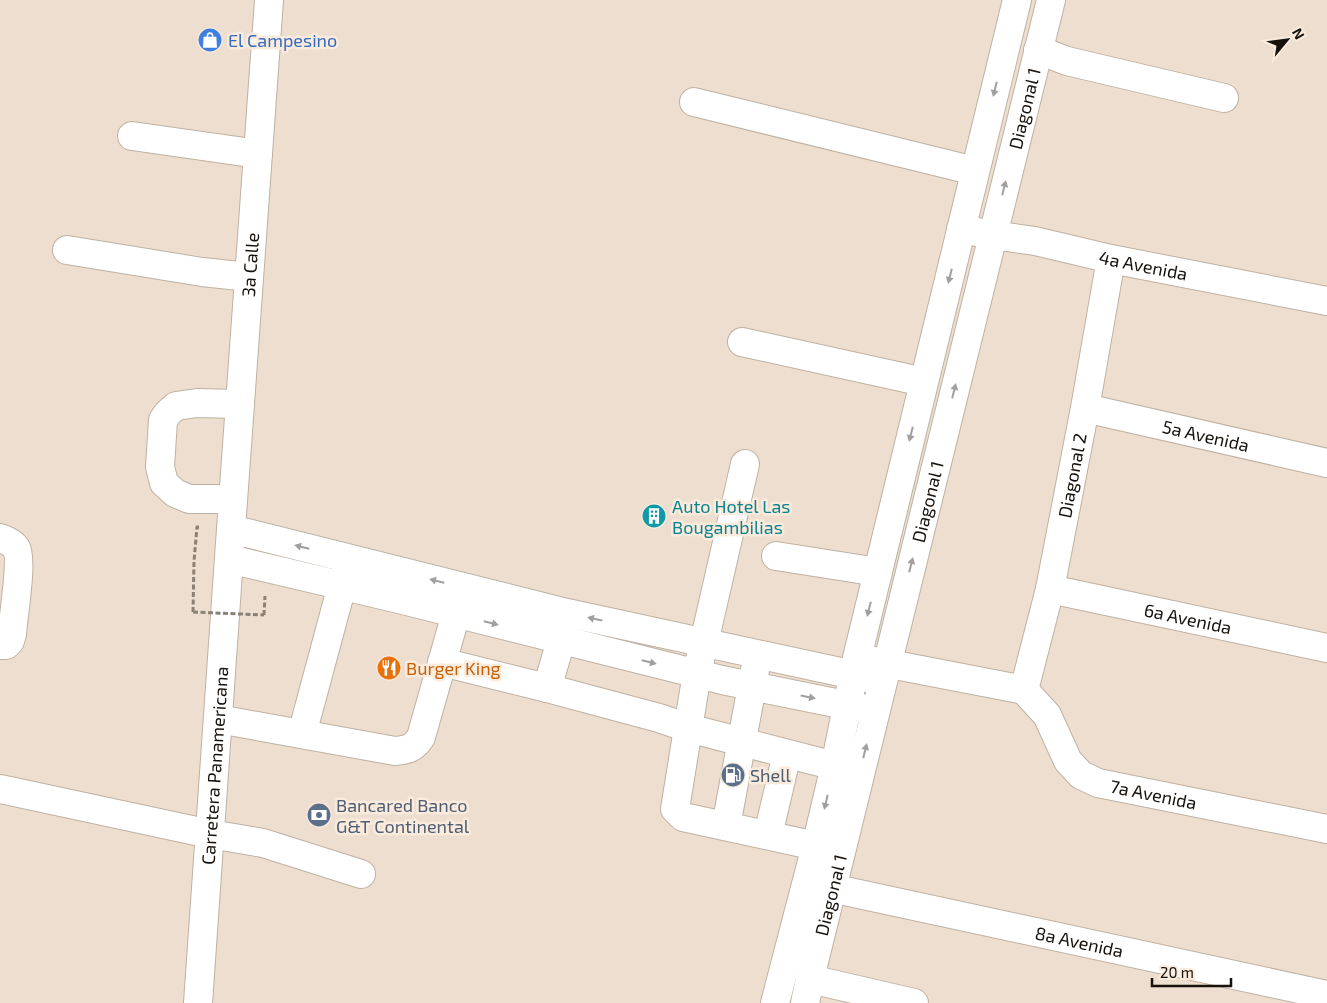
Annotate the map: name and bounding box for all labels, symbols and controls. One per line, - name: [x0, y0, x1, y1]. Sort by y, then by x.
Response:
- north arrow: [1262, 15, 1312, 65]
- text: N: [1289, 25, 1309, 42]
- shop icon: El Campesino: [197, 27, 223, 53]
- place label: El Campesino: [228, 29, 337, 51]
- street label: Diagonal 1: [1004, 66, 1045, 151]
- one-way arrow: [991, 81, 999, 96]
- one-way arrow: [1000, 181, 1008, 196]
- street label: 3a Calle: [237, 232, 263, 298]
- street label: 4a Avenida: [1097, 246, 1189, 285]
- one-way arrow: [946, 269, 954, 284]
- one-way arrow: [950, 383, 958, 398]
- street label: 5a Avenida: [1160, 415, 1251, 456]
- one-way arrow: [907, 427, 915, 442]
- street label: Diagonal 2: [1053, 431, 1091, 520]
- street label: Diagonal 1: [907, 459, 948, 545]
- place label: Auto Hotel Las Bougambilias: [672, 495, 791, 538]
- building icon: Auto Hotel Las Bougambilias: [641, 503, 667, 529]
- one-way arrow: [295, 543, 310, 551]
- one-way arrow: [907, 558, 915, 573]
- one-way arrow: [429, 577, 444, 585]
- street label: 6a Avenida: [1142, 598, 1234, 638]
- one-way arrow: [865, 602, 873, 617]
- one-way arrow: [586, 615, 602, 623]
- one-way arrow: [484, 619, 499, 627]
- restaurant icon: Burger King: [376, 655, 402, 681]
- place label: Burger King: [406, 657, 501, 679]
- one-way arrow: [642, 658, 657, 666]
- street label: Carretera Panamericana: [197, 666, 232, 865]
- one-way arrow: [800, 694, 816, 702]
- one-way arrow: [861, 744, 869, 759]
- fuel station icon: Shell: [720, 762, 746, 788]
- place label: Shell: [750, 764, 792, 786]
- street label: 7a Avenida: [1108, 775, 1199, 814]
- place label: Bancared Banco G&T Continental: [336, 794, 470, 837]
- one-way arrow: [822, 795, 830, 810]
- bank icon: Bancared Banco G&T Continental: [306, 802, 332, 828]
- street label: Diagonal 1: [810, 852, 851, 938]
- street label: 8a Avenida: [1033, 921, 1125, 962]
- scale bar: [1152, 956, 1231, 988]
- text: 20 m: [1160, 963, 1194, 981]

